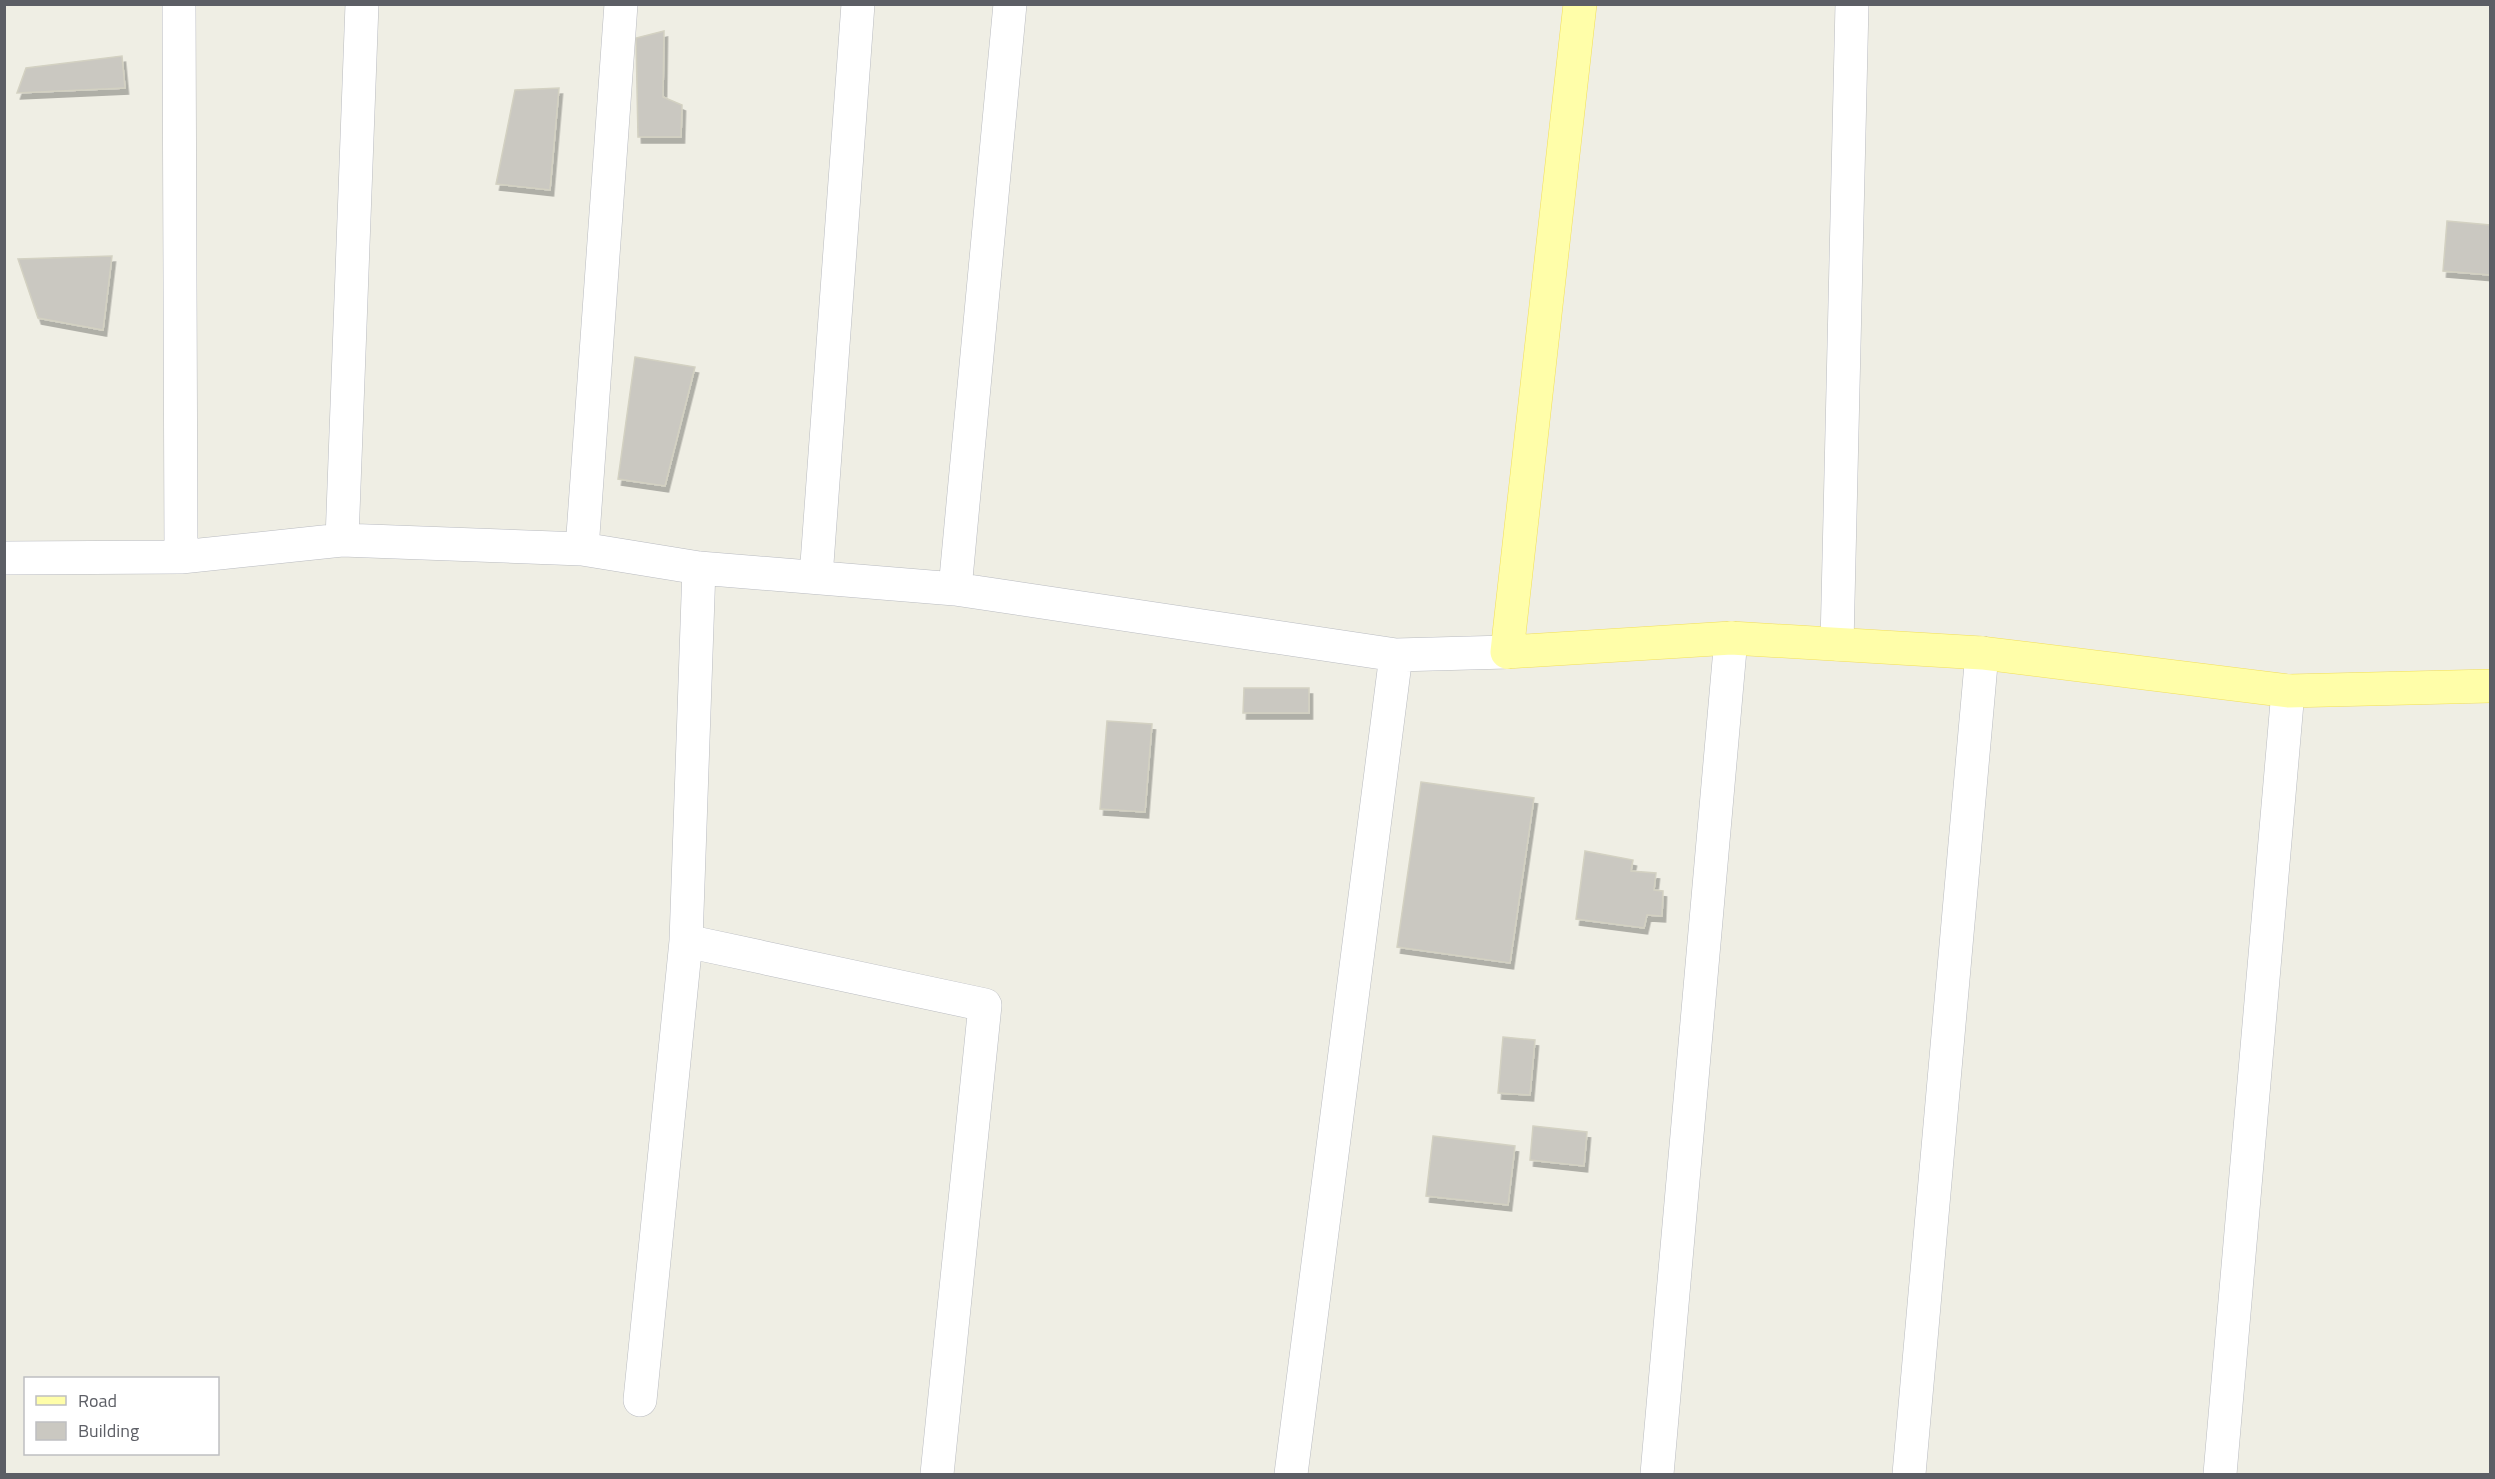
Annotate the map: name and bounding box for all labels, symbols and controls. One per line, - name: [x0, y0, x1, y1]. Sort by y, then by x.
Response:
- legend: [24, 1377, 219, 1455]
- text: Road: [78, 1387, 117, 1414]
- text: Building: [78, 1417, 139, 1444]

